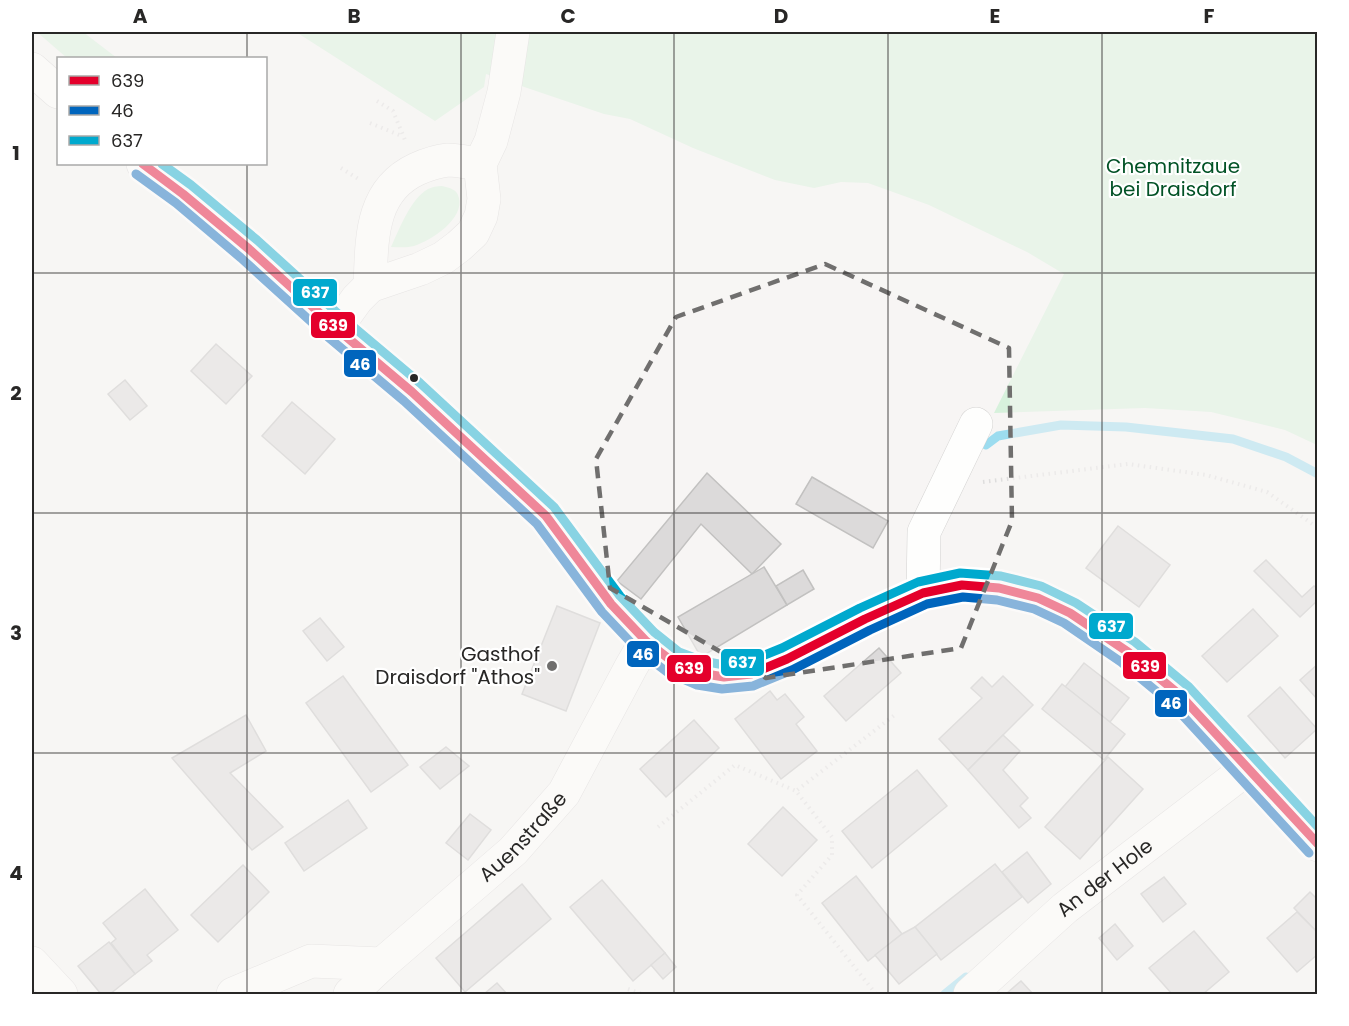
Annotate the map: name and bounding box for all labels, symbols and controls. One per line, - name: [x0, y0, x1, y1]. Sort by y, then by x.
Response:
- text: A: [133, 2, 148, 30]
- text: B: [347, 2, 361, 30]
- text: C: [560, 2, 576, 30]
- text: D: [774, 2, 788, 30]
- text: E: [990, 2, 1000, 30]
- text: F: [1204, 2, 1215, 30]
- legend: [57, 57, 267, 165]
- text: 639: [111, 68, 144, 93]
- text: 46: [111, 98, 134, 123]
- text: 637: [111, 128, 143, 153]
- text: 1: [12, 139, 20, 167]
- park label: Chemnitzaue bei Draisdorf: [1106, 152, 1240, 203]
- line badge: 637: [292, 278, 338, 307]
- text: 637: [301, 281, 330, 304]
- line badge: 639: [310, 311, 356, 339]
- text: 639: [318, 314, 348, 337]
- line badge: 46: [343, 349, 377, 378]
- text: 46: [349, 353, 371, 376]
- unlabelled marker: [408, 372, 420, 384]
- text: 2: [10, 379, 22, 407]
- line badge: 637: [1088, 612, 1134, 640]
- text: 637: [1097, 615, 1126, 638]
- text: 3: [10, 619, 22, 647]
- place label: Gasthof Draisdorf "Athos": [375, 640, 540, 691]
- line badge: 46: [626, 640, 660, 668]
- text: 46: [632, 643, 654, 666]
- line badge: 637: [720, 648, 765, 677]
- text: 637: [728, 651, 757, 674]
- line badge: 639: [1122, 651, 1167, 680]
- line badge: 639: [666, 654, 712, 683]
- text: 639: [1130, 655, 1160, 678]
- text: 639: [674, 657, 704, 680]
- marker: Gasthof Draisdorf "Athos": [545, 659, 559, 673]
- line badge: 46: [1154, 689, 1188, 718]
- text: 46: [1160, 692, 1182, 715]
- street label: Auenstraße: [473, 785, 573, 888]
- street label: An der Hole: [1050, 832, 1159, 923]
- text: 4: [9, 859, 23, 887]

